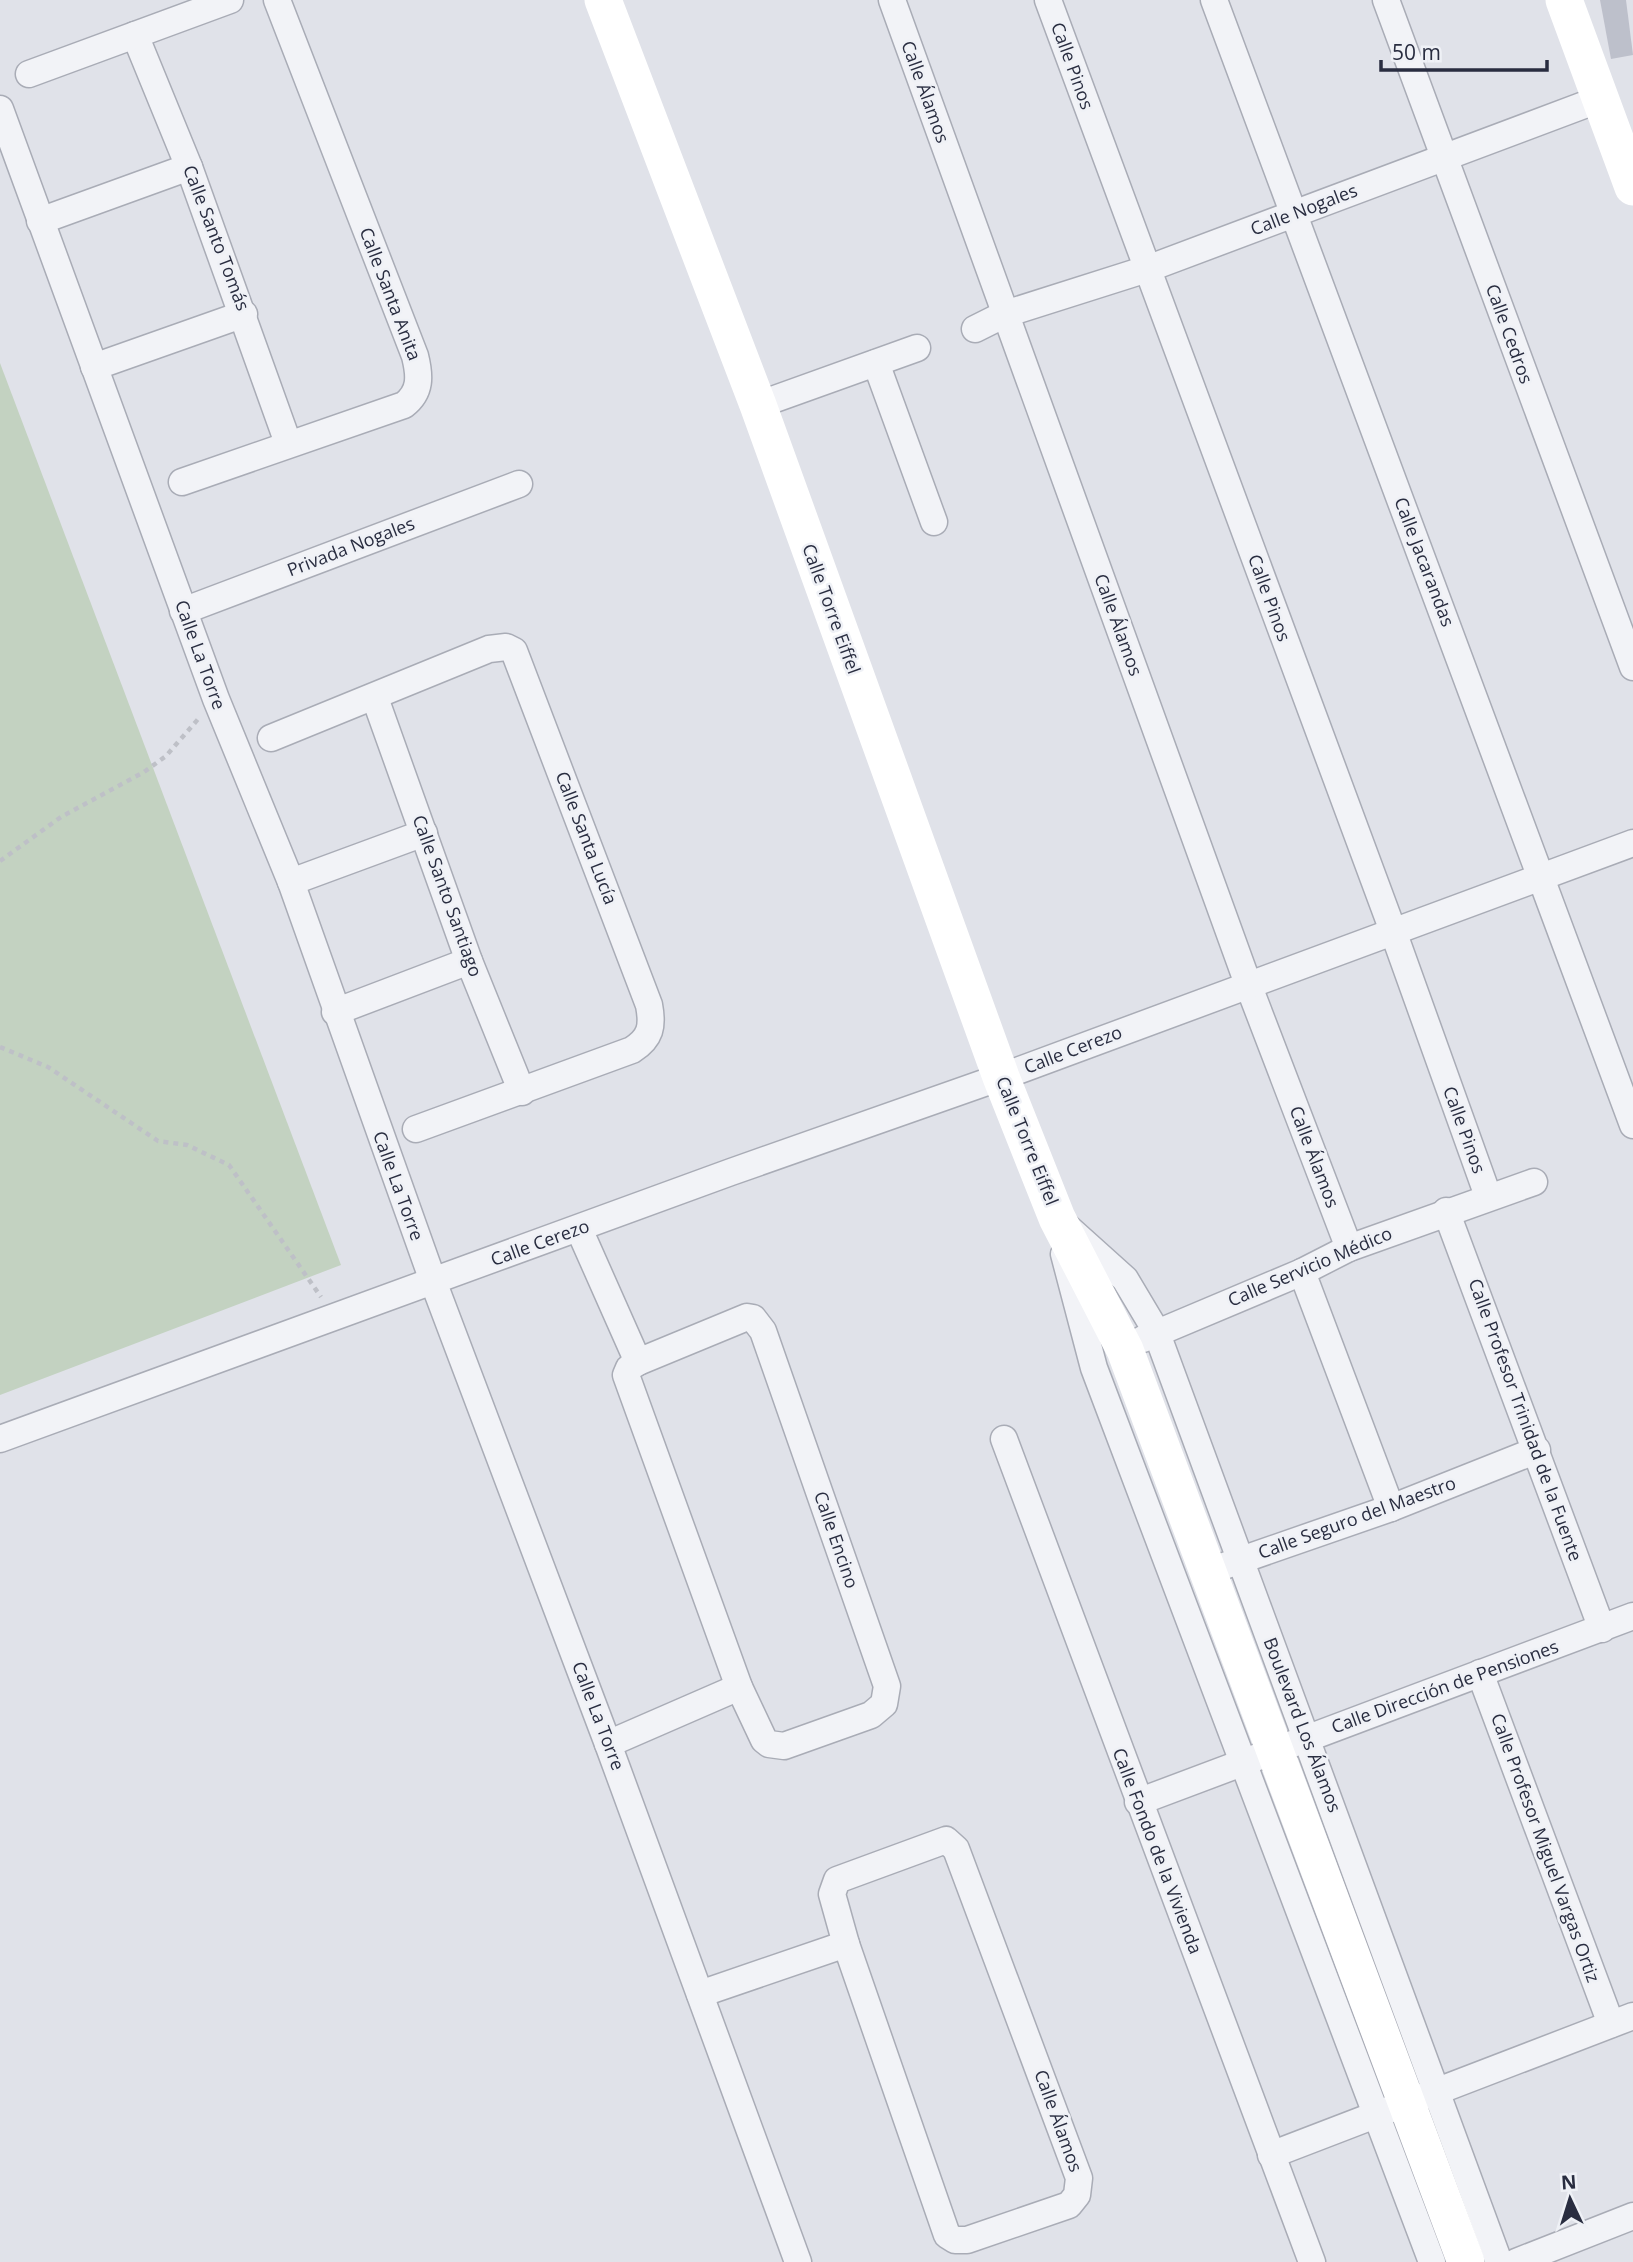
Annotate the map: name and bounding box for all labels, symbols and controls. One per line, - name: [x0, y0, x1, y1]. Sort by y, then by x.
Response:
- street label: Calle Pinos: [1046, 19, 1100, 113]
- scale bar: [1381, 28, 1547, 72]
- street label: Calle Álamos: [896, 37, 956, 146]
- text: 50 m: [1392, 38, 1441, 66]
- street label: Calle Santo Tomás: [178, 161, 256, 314]
- street label: Calle Nogales: [1247, 178, 1361, 240]
- street label: Calle Santa Anita: [355, 224, 427, 364]
- street label: Calle Cedros: [1481, 280, 1539, 387]
- street label: Calle Jacarandas: [1389, 494, 1461, 630]
- street label: Privada Nogales: [283, 511, 418, 581]
- street label: Calle Torre Eiffel: [797, 540, 867, 677]
- street label: Calle Pinos: [1243, 551, 1297, 645]
- street label: Calle Álamos: [1089, 570, 1149, 679]
- street label: Calle La Torre: [170, 597, 232, 713]
- street label: Calle Santa Lucía: [550, 768, 623, 908]
- street label: Calle Santo Santiago: [408, 811, 488, 980]
- street label: Calle Cerezo: [1020, 1019, 1125, 1079]
- street label: Calle Torre Eiffel: [991, 1073, 1065, 1209]
- street label: Calle Pinos: [1438, 1083, 1492, 1177]
- street label: Calle Álamos: [1285, 1102, 1345, 1211]
- street label: Calle La Torre: [368, 1128, 430, 1244]
- street label: Calle Cerezo: [487, 1213, 592, 1271]
- street label: Calle Servicio Médico: [1224, 1221, 1395, 1312]
- street label: Calle Profesor Trinidad de la Fuente: [1464, 1275, 1588, 1564]
- street label: Calle Seguro del Maestro: [1255, 1470, 1459, 1564]
- street label: Calle Encino: [809, 1488, 865, 1591]
- street label: Boulevard Los Álamos: [1258, 1634, 1347, 1816]
- street label: Calle Dirección de Pensiones: [1328, 1634, 1562, 1738]
- street label: Calle La Torre: [567, 1658, 631, 1774]
- street label: Calle Profesor Miguel Vargas Ortiz: [1486, 1710, 1606, 1985]
- street label: Calle Fondo de la Vivienda: [1108, 1744, 1208, 1957]
- street label: Calle Álamos: [1029, 2066, 1089, 2175]
- north arrow: [1535, 2164, 1605, 2234]
- text: N: [1560, 2169, 1577, 2196]

